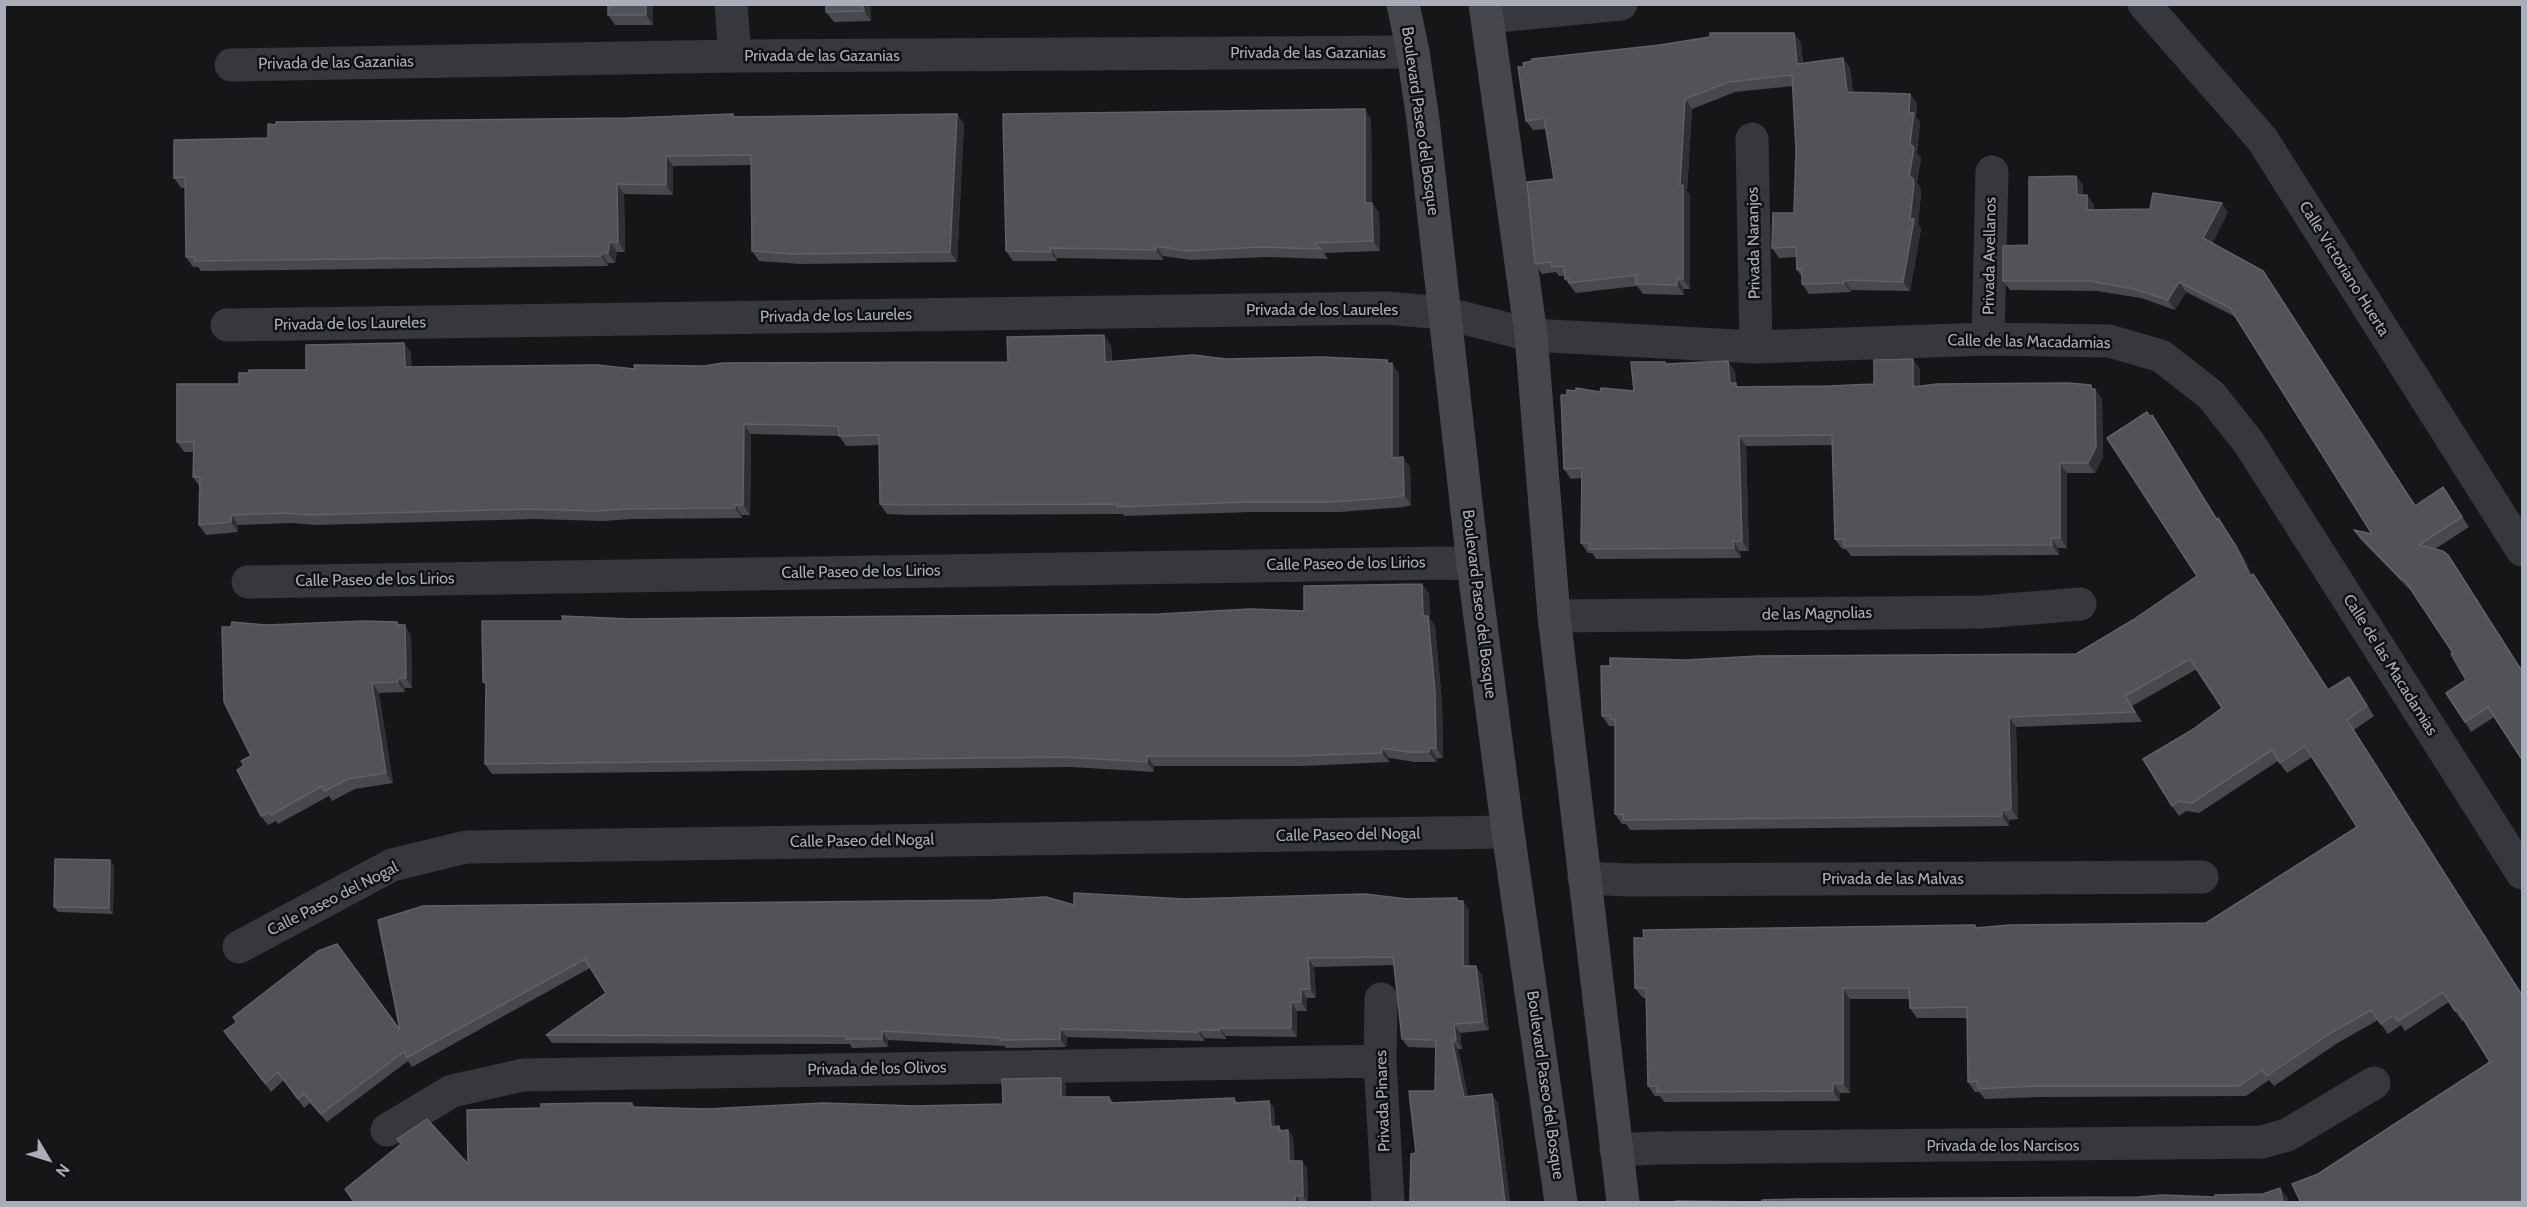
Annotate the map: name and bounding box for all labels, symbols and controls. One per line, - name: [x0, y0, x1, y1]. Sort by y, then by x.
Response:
- street label: Boulevard Paseo del Bosque: [1397, 26, 1443, 216]
- street label: Privada de las Gazanias: [1230, 43, 1386, 63]
- street label: Privada de las Gazanias: [744, 46, 900, 66]
- street label: Privada de las Gazanias: [258, 52, 414, 74]
- street label: Privada Naranjos: [1743, 187, 1765, 299]
- street label: Privada Avellanos: [1979, 197, 2001, 315]
- street label: Calle Victoriano Huerta: [2295, 198, 2393, 340]
- street label: Privada de los Laureles: [1246, 300, 1398, 320]
- street label: Privada de los Laureles: [760, 305, 912, 327]
- street label: Privada de los Laureles: [274, 313, 426, 335]
- street label: Calle de las Macadamias: [1947, 331, 2111, 353]
- street label: Boulevard Paseo del Bosque: [1458, 508, 1500, 700]
- street label: Calle Paseo de los Lirios: [1266, 553, 1426, 575]
- street label: Calle Paseo de los Lirios: [781, 561, 941, 583]
- street label: Calle Paseo de los Lirios: [295, 569, 455, 591]
- street label: Calle de las Macadamias: [2339, 591, 2441, 739]
- street label: de las Magnolias: [1762, 603, 1872, 625]
- street label: Calle Paseo del Nogal: [1276, 824, 1420, 846]
- street label: Calle Paseo del Nogal: [790, 830, 934, 852]
- street label: Calle Paseo del Nogal: [264, 858, 402, 940]
- street label: Privada de las Malvas: [1822, 869, 1964, 889]
- street label: Boulevard Paseo del Bosque: [1522, 990, 1568, 1180]
- street label: Privada Pinares: [1372, 1050, 1394, 1152]
- street label: Privada de los Olivos: [807, 1058, 947, 1080]
- north arrow: [18, 1129, 78, 1189]
- street label: Privada de los Narcisos: [1927, 1136, 2079, 1156]
- text: N: [52, 1160, 74, 1181]

